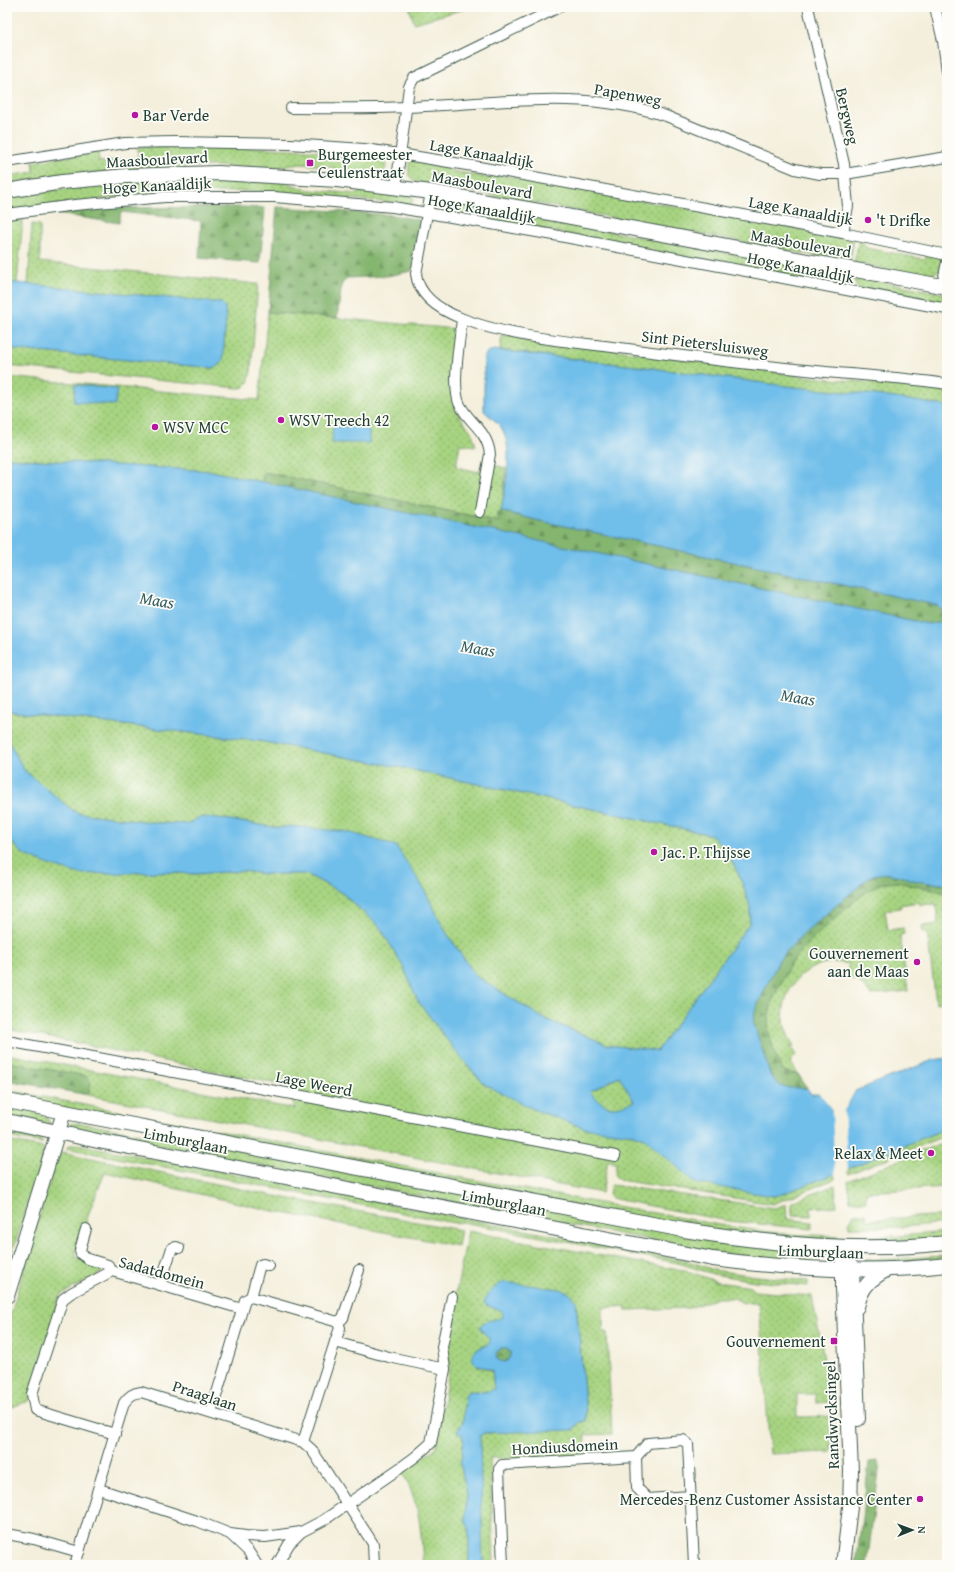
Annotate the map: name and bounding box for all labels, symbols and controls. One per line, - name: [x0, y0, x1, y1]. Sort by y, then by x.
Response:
- street label: Papenweg: [593, 76, 664, 112]
- street label: Bergweg: [830, 85, 866, 147]
- place label: Bar Verde: [143, 103, 209, 127]
- marker: Bar Verde: [130, 110, 140, 120]
- street label: Lage Kanaaldijk: [428, 132, 537, 174]
- place label: Burgemeester Ceulenstraat: [318, 142, 412, 184]
- street label: Maasboulevard: [105, 144, 209, 174]
- marker: Burgemeester Ceulenstraat: [305, 158, 315, 168]
- street label: Maasboulevard: [430, 163, 535, 205]
- street label: Hoge Kanaaldijk: [102, 170, 213, 200]
- street label: Hoge Kanaaldijk: [426, 187, 539, 229]
- street label: Lage Kanaaldijk: [747, 189, 856, 231]
- place label: 't Drifke: [876, 208, 931, 232]
- marker: 't Drifke: [863, 215, 873, 225]
- street label: Maasboulevard: [749, 222, 854, 264]
- street label: Hoge Kanaaldijk: [745, 245, 858, 289]
- street label: Sint Pietersluisweg: [640, 323, 770, 363]
- place label: WSV Treech 42: [289, 408, 390, 432]
- place label: WSV MCC: [163, 415, 229, 439]
- marker: WSV Treech 42: [276, 415, 286, 425]
- marker: WSV MCC: [150, 422, 160, 432]
- water label: Maas: [138, 584, 177, 615]
- water label: Maas: [459, 632, 498, 663]
- water label: Maas: [779, 681, 818, 712]
- place label: Jac. P. Thijsse: [660, 840, 751, 864]
- marker: Jac. P. Thijsse: [649, 847, 659, 857]
- place label: Gouvernement aan de Maas: [809, 941, 909, 983]
- marker: Gouvernement aan de Maas: [912, 957, 922, 967]
- street label: Lage Weerd: [274, 1064, 355, 1102]
- street label: Limburglaan: [142, 1120, 230, 1160]
- place label: Relax & Meet: [834, 1141, 923, 1165]
- marker: Relax & Meet: [926, 1148, 936, 1158]
- street label: Limburglaan: [460, 1182, 548, 1222]
- street label: Limburglaan: [778, 1238, 864, 1264]
- street label: Sadatdomein: [116, 1249, 208, 1295]
- place label: Gouvernement: [726, 1329, 826, 1353]
- marker: Gouvernement: [829, 1336, 839, 1346]
- street label: Randwycksingel: [817, 1360, 845, 1470]
- street label: Praaglaan: [170, 1373, 240, 1417]
- street label: Hondiusdomein: [511, 1431, 619, 1461]
- place label: Mercedes-Benz Customer Assistance Center: [620, 1487, 912, 1511]
- marker: Mercedes-Benz Customer Assistance Center: [915, 1494, 925, 1504]
- north arrow: [892, 1510, 932, 1550]
- text: N: [914, 1526, 930, 1534]

